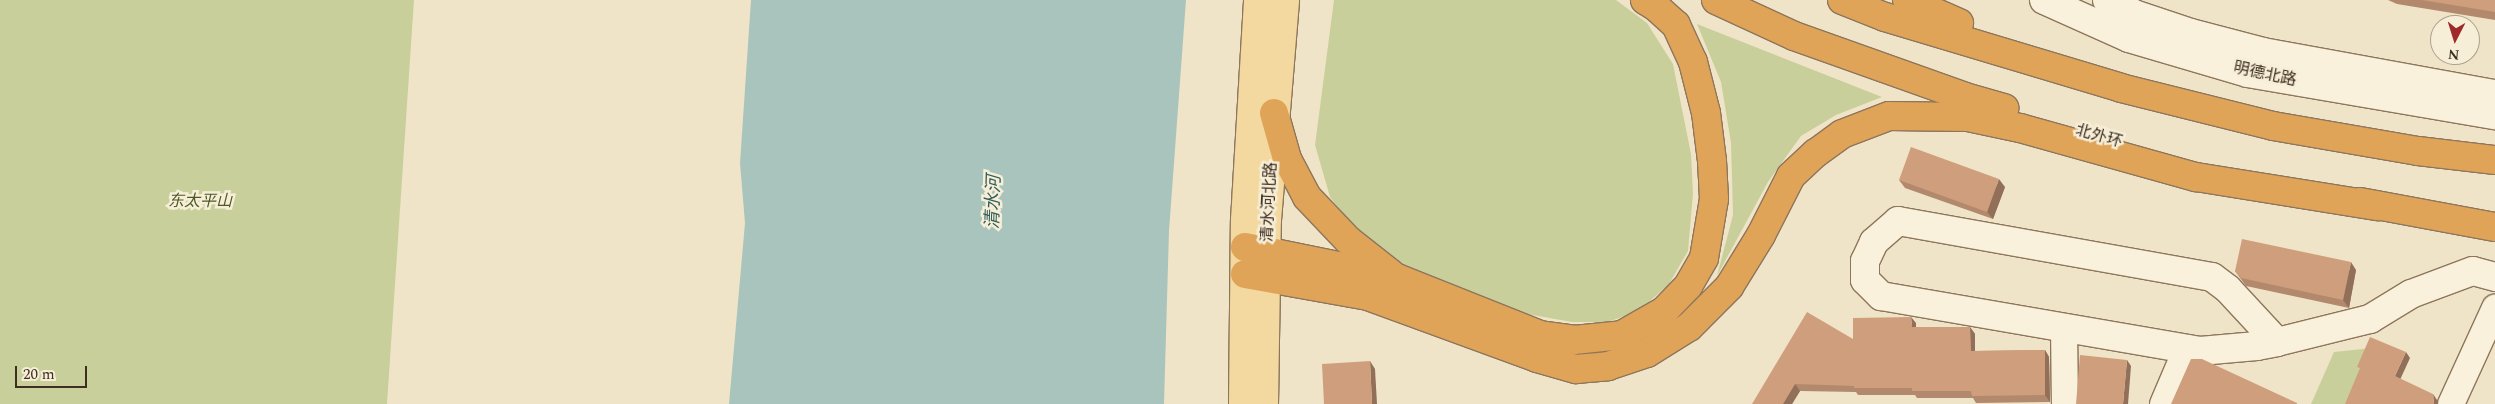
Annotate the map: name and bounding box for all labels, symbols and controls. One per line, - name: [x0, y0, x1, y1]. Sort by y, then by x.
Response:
- north arrow: [2430, 15, 2480, 65]
- text: N: [2447, 43, 2460, 65]
- street label: 明德北路: [2232, 58, 2298, 90]
- street label: 北外环: [2073, 120, 2125, 152]
- street label: 清水河北路: [1257, 162, 1281, 242]
- water label: 清水河: [982, 175, 1006, 229]
- park label: 东太平山: [168, 191, 232, 211]
- scale bar: [18, 356, 90, 388]
- text: 20 m: [23, 363, 55, 386]

